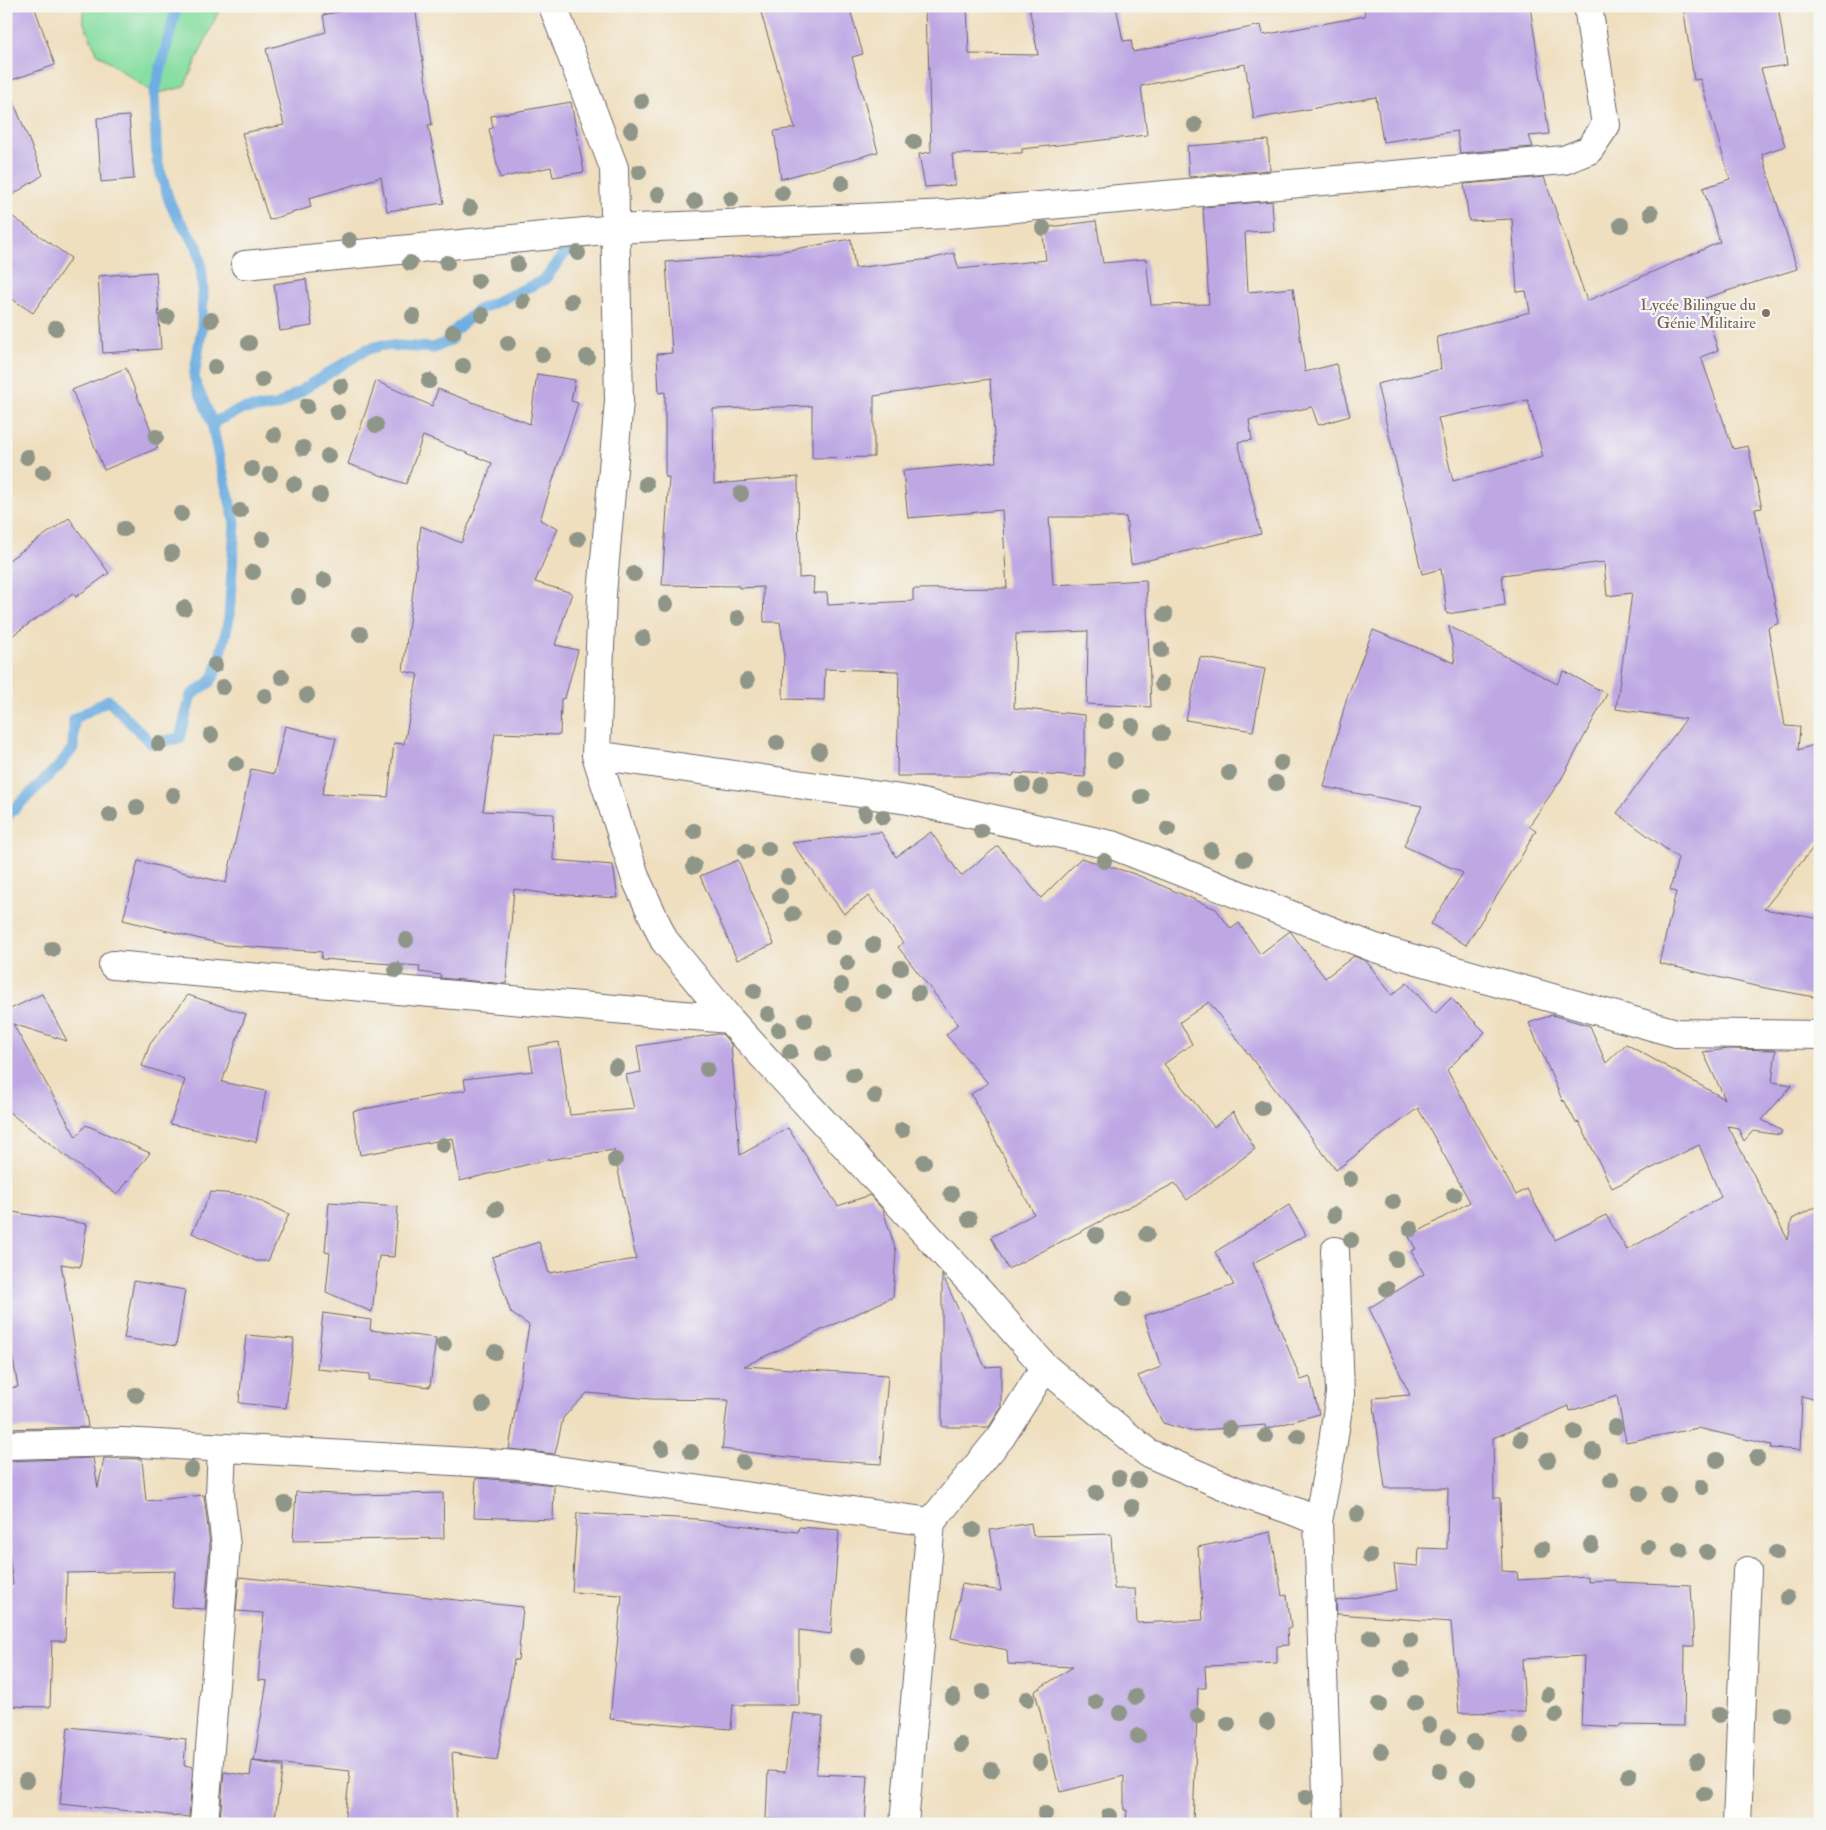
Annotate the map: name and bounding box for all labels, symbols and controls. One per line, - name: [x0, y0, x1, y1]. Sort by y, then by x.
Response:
- place label: Lycée Bilingue du Génie Militaire: [1641, 295, 1756, 333]
- marker: Lycée Bilingue du Génie Militaire: [1760, 307, 1772, 319]

